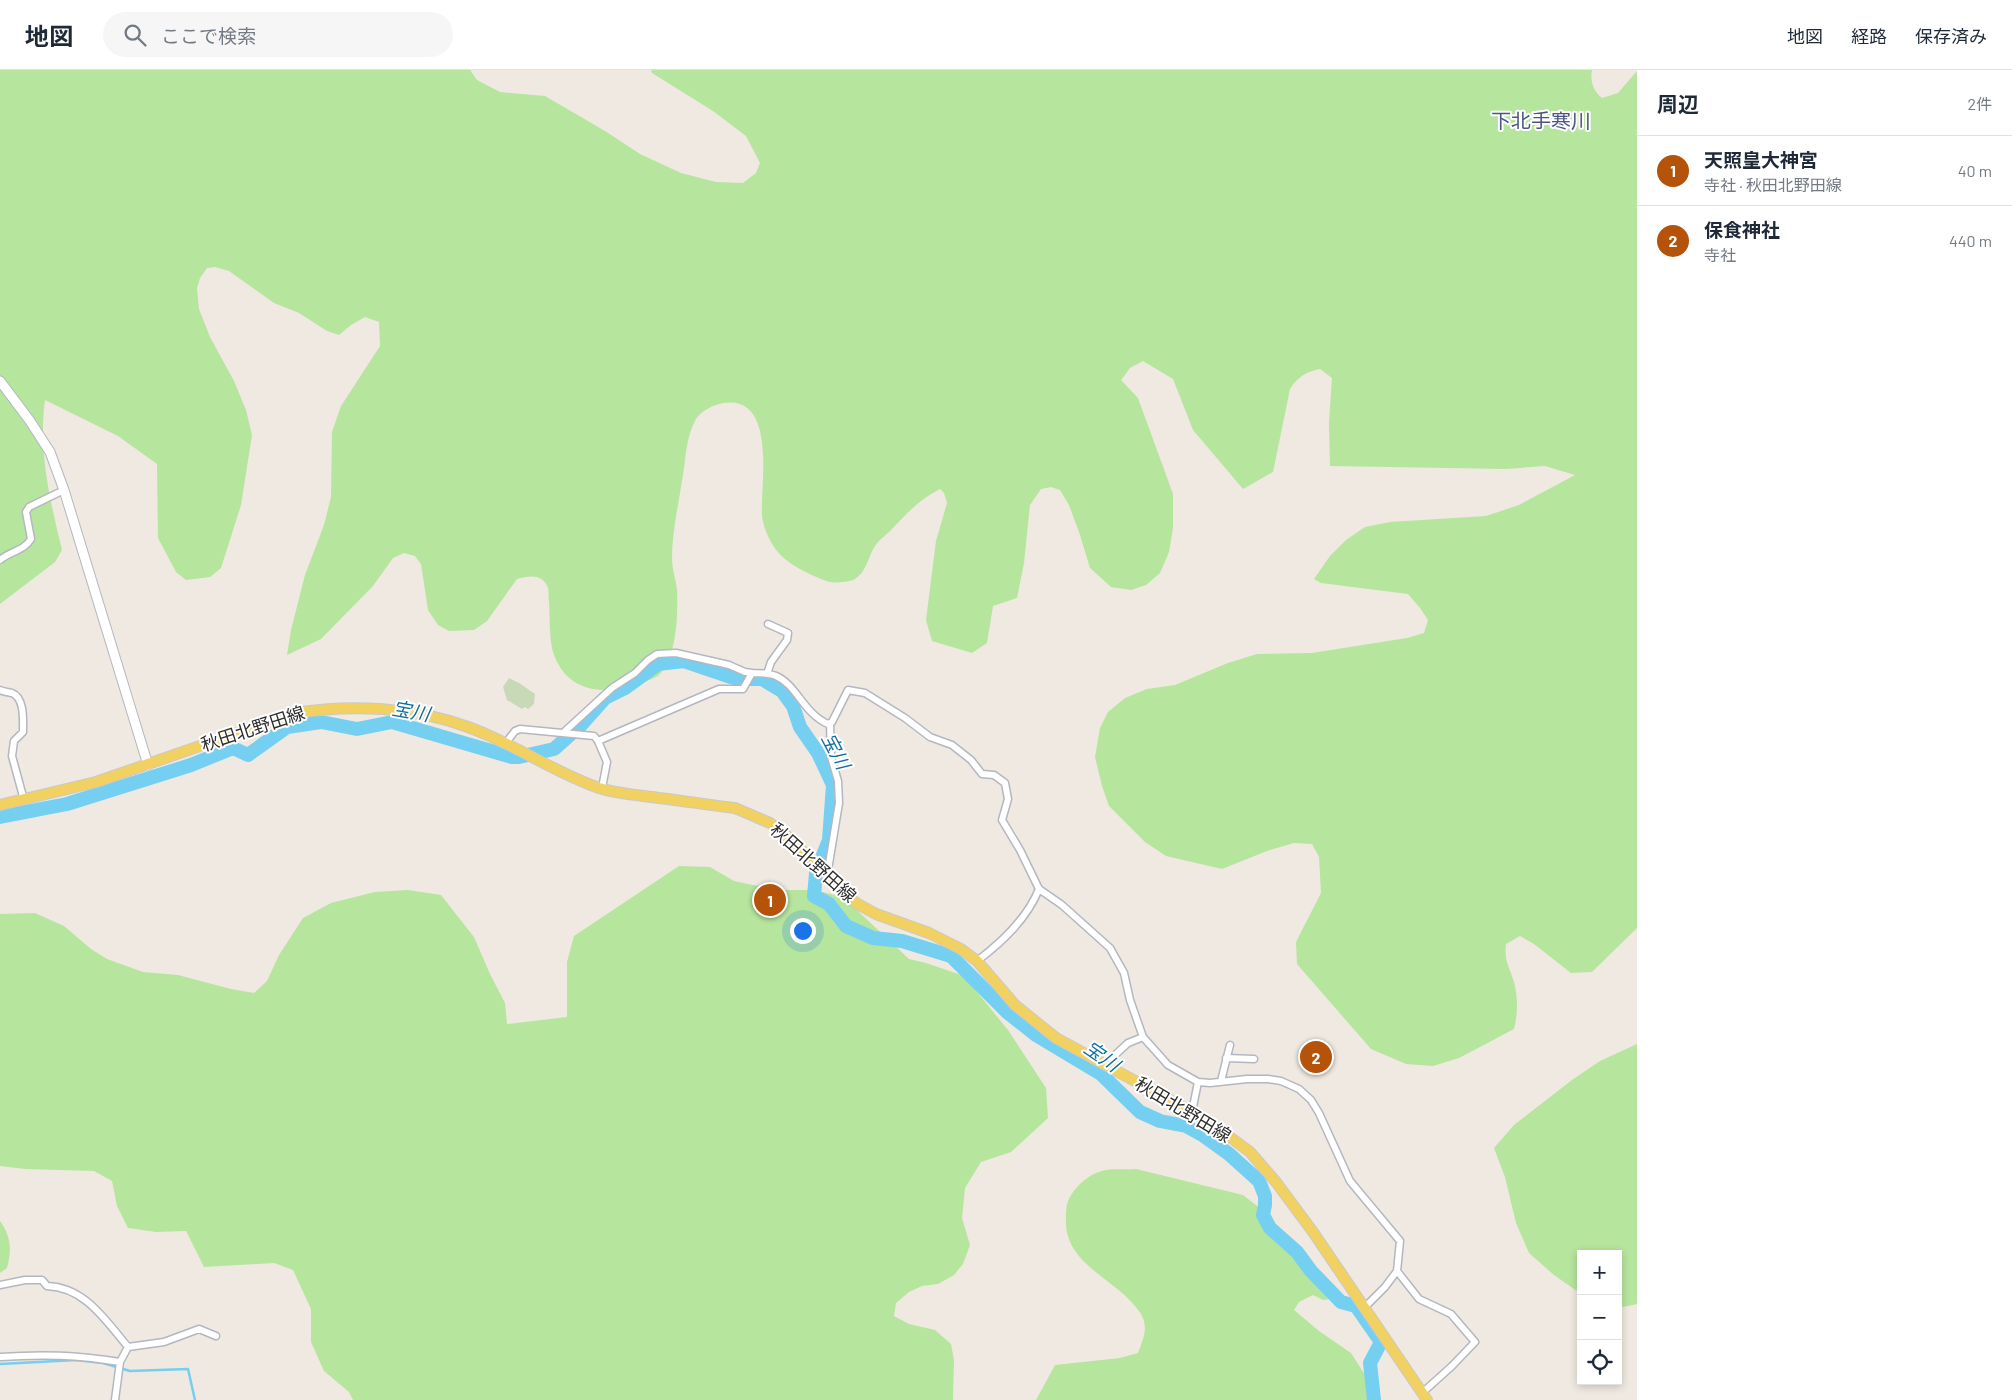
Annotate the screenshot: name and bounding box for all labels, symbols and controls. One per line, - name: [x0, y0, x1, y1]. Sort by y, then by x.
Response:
- search box: [103, 12, 453, 57]
- text: 地図: [25, 21, 73, 50]
- icon: search: [121, 21, 149, 49]
- text: ここで検索: [161, 24, 256, 47]
- text: 地図: [1787, 25, 1823, 47]
- text: 経路: [1851, 25, 1887, 47]
- text: 保存済み: [1915, 25, 1987, 47]
- text: 周辺: [1657, 91, 1699, 116]
- text: 2件: [1967, 94, 1992, 113]
- district label: 下北手寒川: [1491, 108, 1591, 132]
- text: 天照皇大神宮: [1704, 148, 1818, 171]
- text: 1: [1670, 161, 1676, 180]
- text: 40 m: [1958, 161, 1992, 180]
- text: 寺社 · 秋田北野田線: [1704, 175, 1842, 194]
- text: 保食神社: [1704, 218, 1780, 241]
- text: 2: [1669, 231, 1677, 250]
- text: 440 m: [1949, 231, 1992, 250]
- text: 寺社: [1704, 245, 1736, 264]
- water label: 宝川: [390, 696, 434, 725]
- street label: 秋田北野田線: [198, 701, 307, 755]
- water label: 宝川: [817, 729, 856, 775]
- street label: 秋田北野田線: [766, 818, 861, 907]
- pin: 1: [754, 881, 786, 919]
- your location: [790, 918, 816, 944]
- water label: 宝川: [1080, 1035, 1126, 1077]
- pin: 2: [1300, 1038, 1332, 1076]
- street label: 秋田北野田線: [1132, 1072, 1235, 1146]
- map controls: [1577, 1250, 1622, 1385]
- button: +: [1577, 1250, 1622, 1295]
- button: −: [1577, 1295, 1622, 1340]
- button: locate: [1577, 1340, 1622, 1385]

